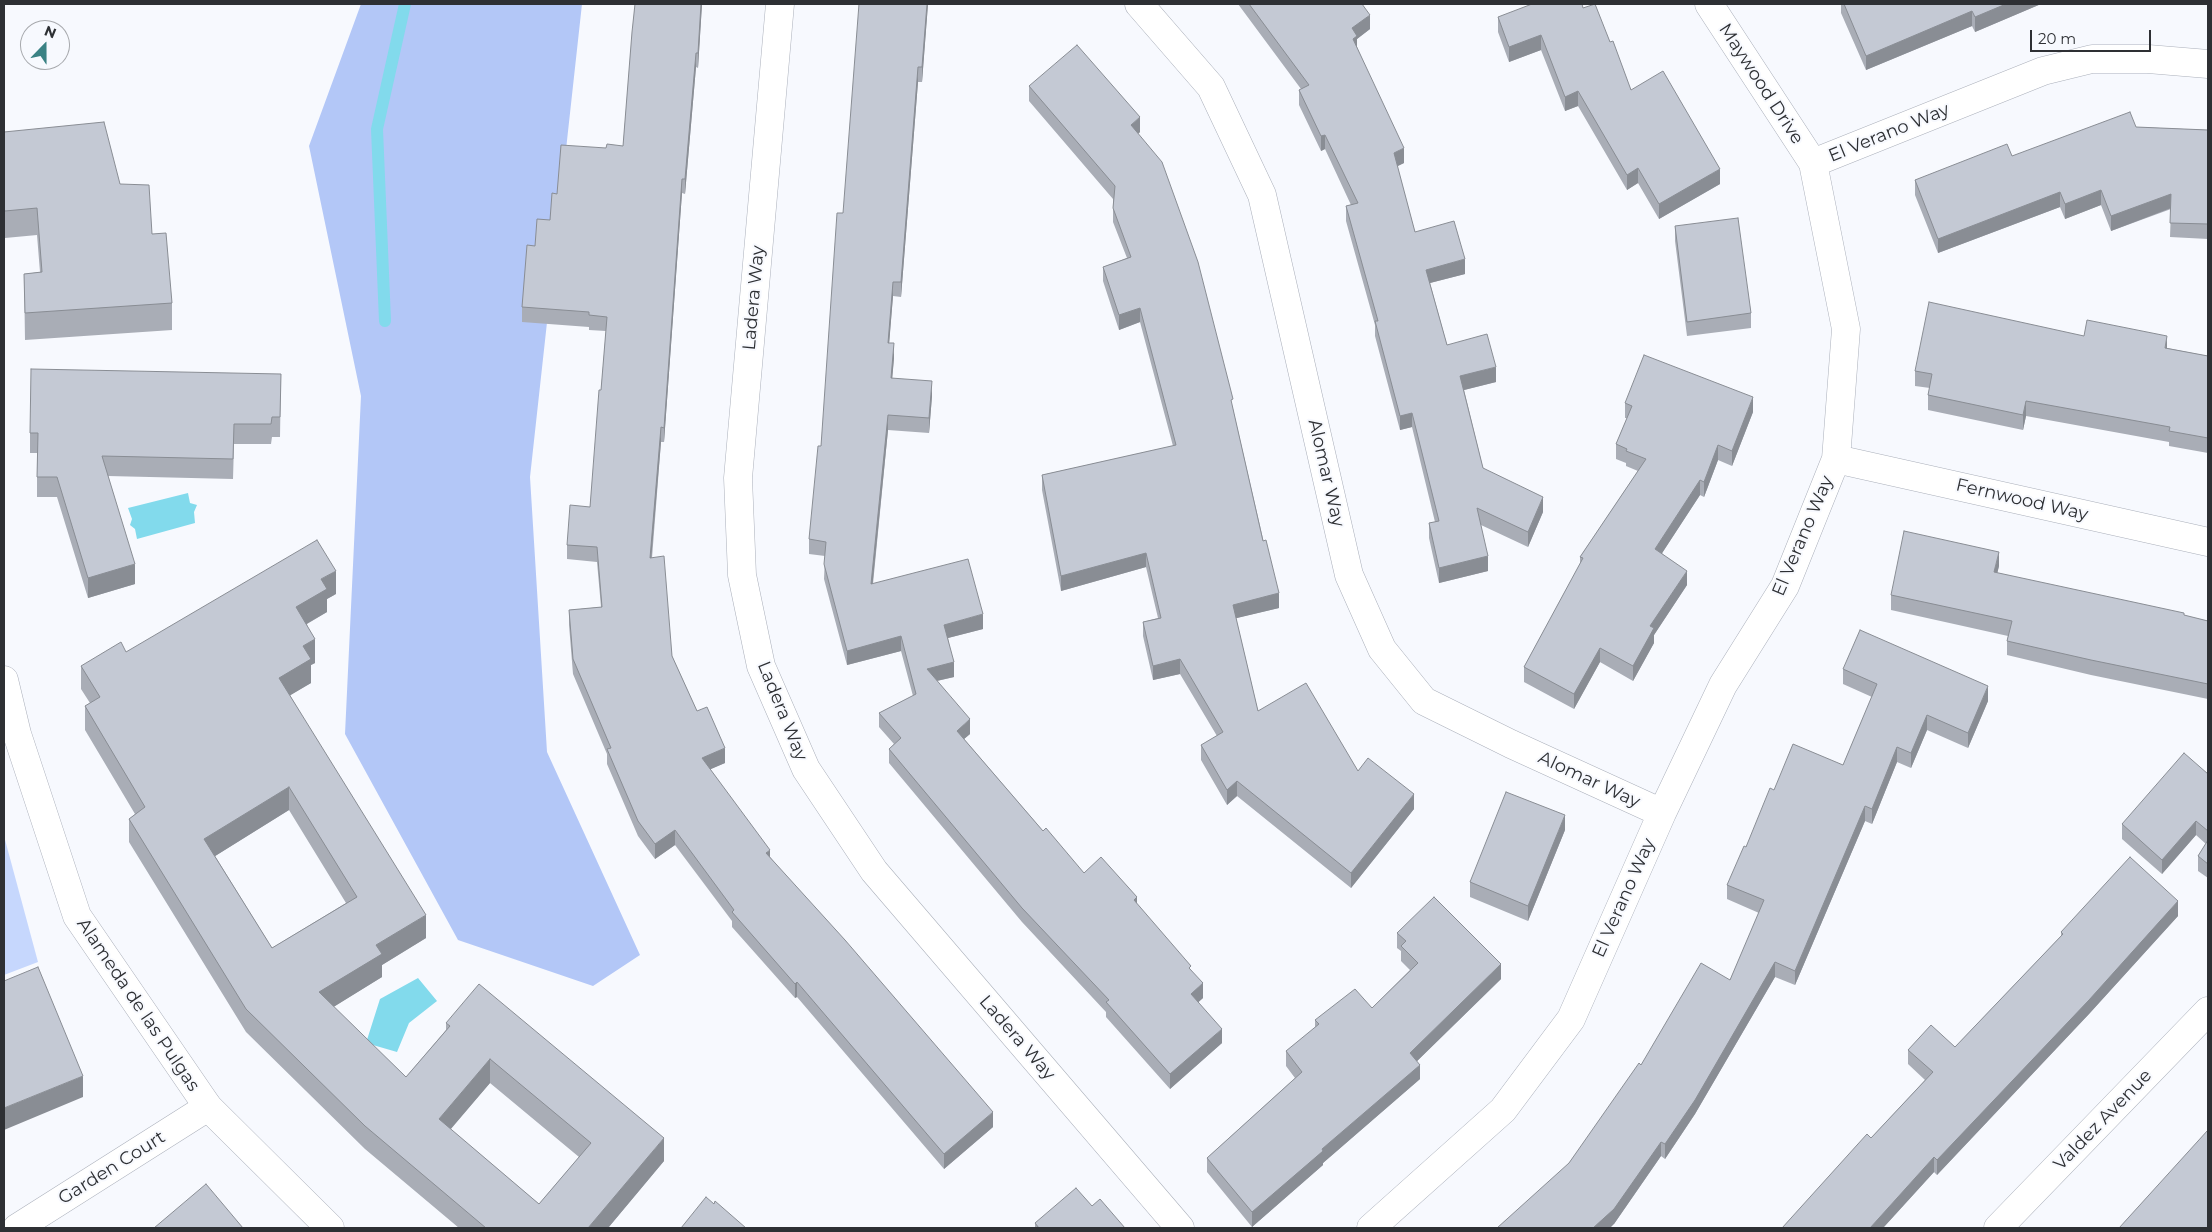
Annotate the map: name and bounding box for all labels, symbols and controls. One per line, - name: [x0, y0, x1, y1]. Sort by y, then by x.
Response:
- north arrow: [20, 20, 70, 70]
- street label: Maywood Drive: [1714, 20, 1808, 148]
- scale bar: [2032, 20, 2153, 52]
- text: N: [42, 22, 59, 42]
- text: 20 m: [2038, 29, 2076, 48]
- street label: El Verano Way: [1825, 99, 1953, 167]
- street label: Ladera Way: [739, 245, 769, 351]
- street label: Alomar Way: [1303, 417, 1349, 529]
- street label: El Verano Way: [1768, 473, 1838, 599]
- street label: Fernwood Way: [1954, 474, 2090, 526]
- street label: Ladera Way: [752, 658, 812, 764]
- street label: Alomar Way: [1535, 747, 1643, 813]
- street label: El Verano Way: [1588, 835, 1660, 961]
- street label: Alameda de las Pulgas: [72, 914, 204, 1096]
- street label: Ladera Way: [974, 991, 1060, 1085]
- street label: Valdez Avenue: [2049, 1065, 2157, 1175]
- street label: Garden Court: [55, 1127, 169, 1209]

